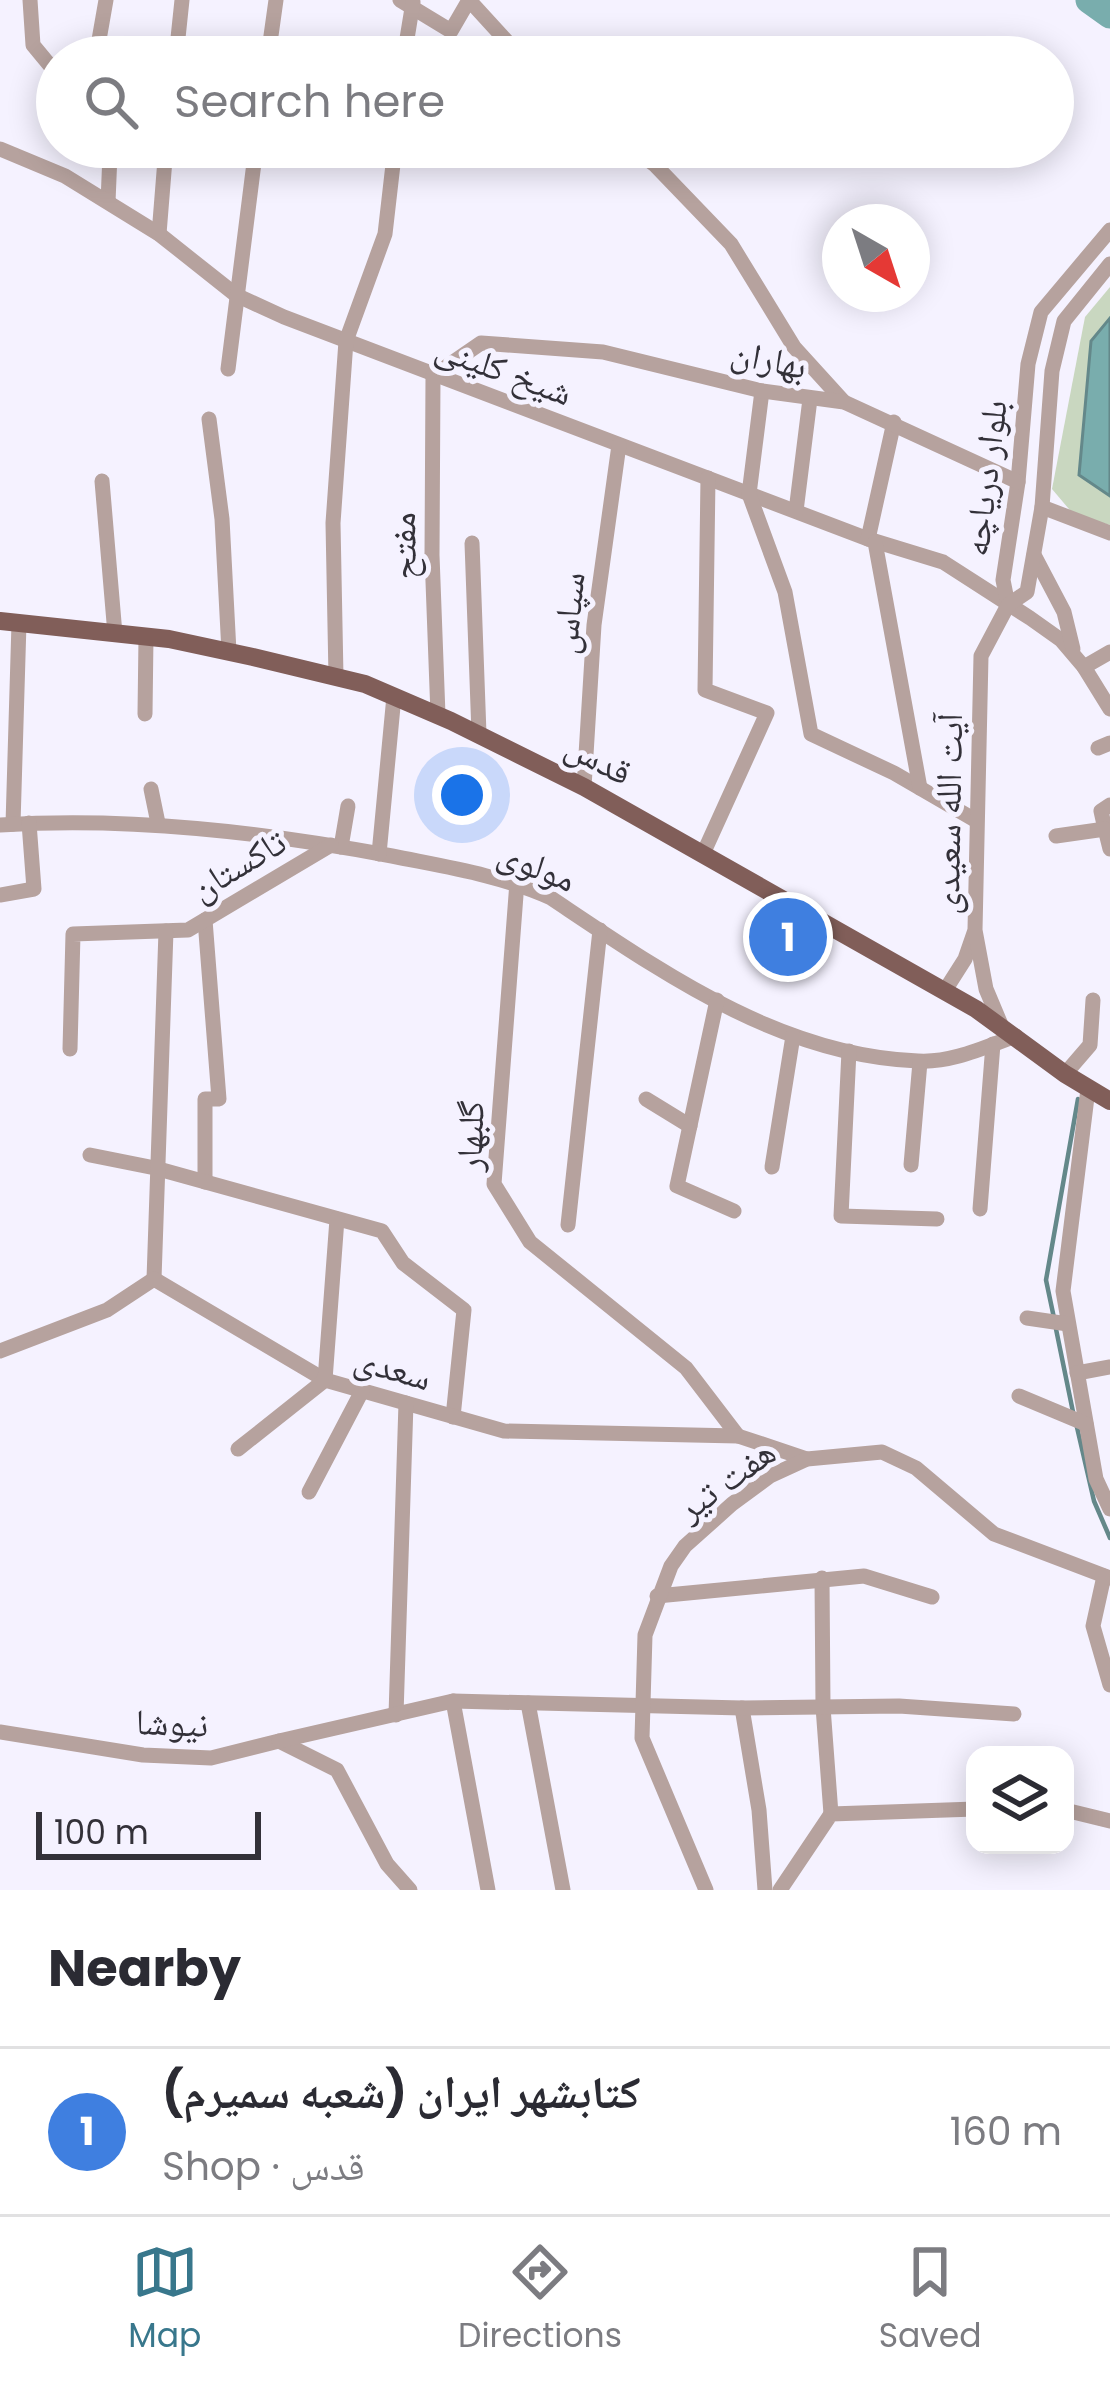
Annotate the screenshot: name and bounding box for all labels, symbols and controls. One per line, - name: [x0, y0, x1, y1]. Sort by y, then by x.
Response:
- search box: [36, 36, 1074, 168]
- icon: search: [78, 69, 144, 135]
- text: Search here: [174, 70, 445, 133]
- north arrow: [822, 204, 930, 312]
- street label: شیخ کلینی: [428, 322, 580, 418]
- street label: بهاران: [726, 326, 812, 392]
- street label: بلوار دریاچه: [950, 397, 1020, 559]
- street label: مفتح: [377, 512, 429, 580]
- street label: سپاس: [538, 569, 598, 657]
- street label: آیت الله سعیدی: [921, 712, 975, 915]
- street label: قدس: [557, 720, 641, 798]
- your location: [432, 765, 492, 825]
- street label: تاکستان: [181, 817, 295, 913]
- street label: مولوی: [490, 827, 584, 905]
- pin: 1: [749, 892, 827, 982]
- street label: گلبهار: [443, 1100, 497, 1173]
- street label: سعدی: [349, 1333, 437, 1403]
- street label: هفت تیر: [665, 1427, 786, 1534]
- street label: نیوشا: [135, 1696, 209, 1750]
- map controls: [966, 1746, 1074, 1854]
- button: layers: [966, 1746, 1074, 1854]
- scale bar: [36, 1806, 261, 1859]
- text: 100 m: [54, 1809, 149, 1856]
- text: Nearby: [48, 1932, 241, 2004]
- text: کتابشهر ایران (شعبه سمیرم): [162, 2061, 640, 2124]
- text: 1: [80, 2104, 94, 2159]
- text: 160 m: [950, 2104, 1062, 2159]
- text: Shop · قدس: [162, 2139, 365, 2194]
- tab: Map: [128, 2239, 201, 2361]
- tab: Directions: [458, 2239, 622, 2361]
- tab: Saved: [879, 2239, 982, 2361]

